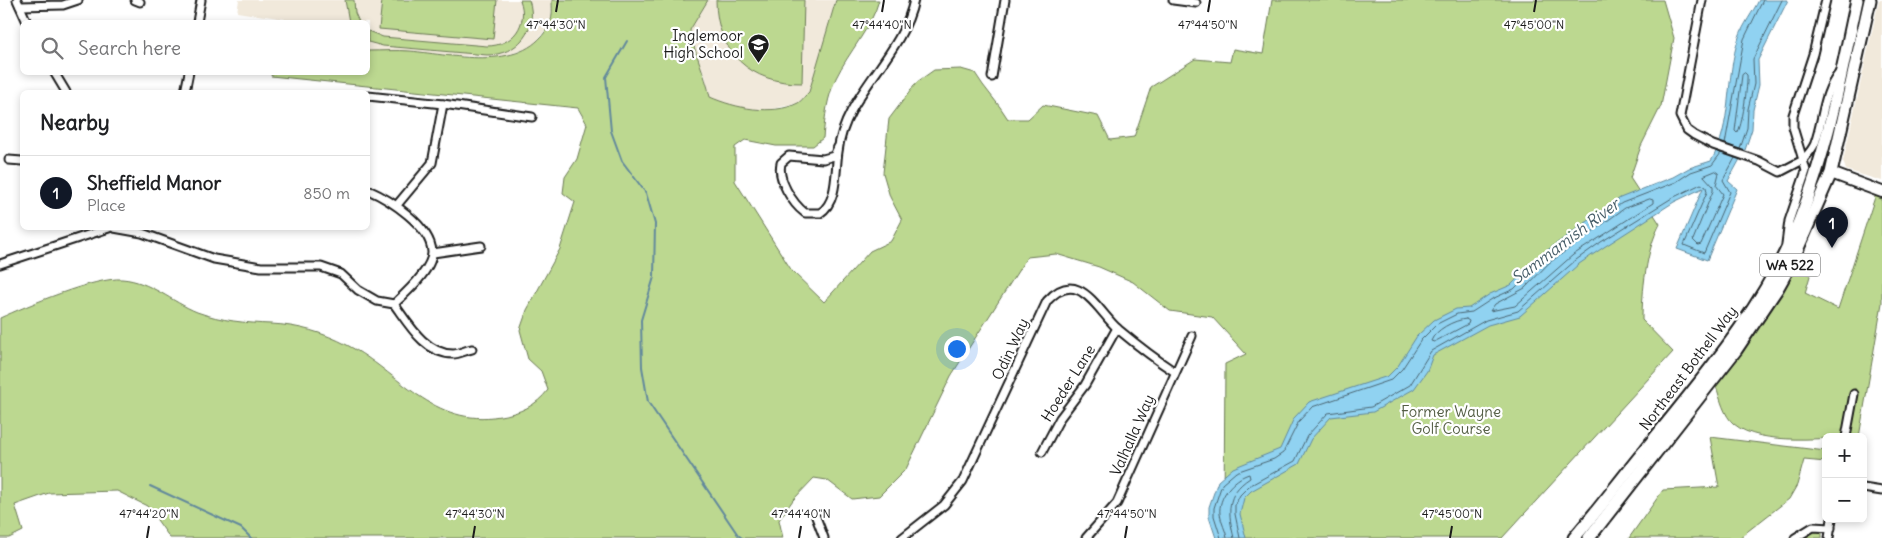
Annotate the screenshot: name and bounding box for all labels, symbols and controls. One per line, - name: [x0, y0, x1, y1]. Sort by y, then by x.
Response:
- text: 47°44'30"N: [526, 17, 586, 32]
- text: 47°44'40"N: [852, 17, 912, 32]
- text: 47°44'50"N: [1178, 17, 1238, 32]
- text: 47°45'00"N: [1504, 17, 1564, 32]
- search box: [20, 20, 370, 75]
- place label: Inglemoor High School: [663, 26, 743, 62]
- school or university icon: Inglemoor High School: [747, 32, 771, 63]
- icon: search: [38, 34, 66, 62]
- text: Search here: [78, 36, 181, 60]
- text: Nearby: [40, 109, 110, 136]
- text: Sheffield Manor: [87, 171, 221, 195]
- text: 1: [53, 183, 59, 203]
- text: 850 m: [303, 183, 350, 203]
- water label: Sammamish River: [1507, 192, 1625, 288]
- text: Place: [87, 195, 126, 215]
- pin: 1: [1816, 207, 1848, 248]
- road number: WA 522: [1760, 254, 1820, 276]
- street label: Northeast Bothell Way: [1635, 302, 1741, 434]
- street label: Odin Way: [987, 315, 1033, 383]
- your location: [944, 336, 970, 362]
- street label: Hoeder Lane: [1037, 341, 1099, 425]
- street label: Valhalla Way: [1106, 391, 1158, 479]
- park label: Former Wayne Golf Course: [1401, 402, 1501, 438]
- map controls: [1822, 433, 1867, 523]
- button: +: [1822, 433, 1867, 478]
- button: −: [1822, 478, 1867, 523]
- text: 47°44'20"N: [119, 506, 179, 521]
- text: 47°44'30"N: [445, 506, 505, 521]
- text: 47°44'40"N: [771, 506, 831, 521]
- text: 47°44'50"N: [1097, 506, 1157, 521]
- text: 47°45'00"N: [1422, 506, 1482, 521]

